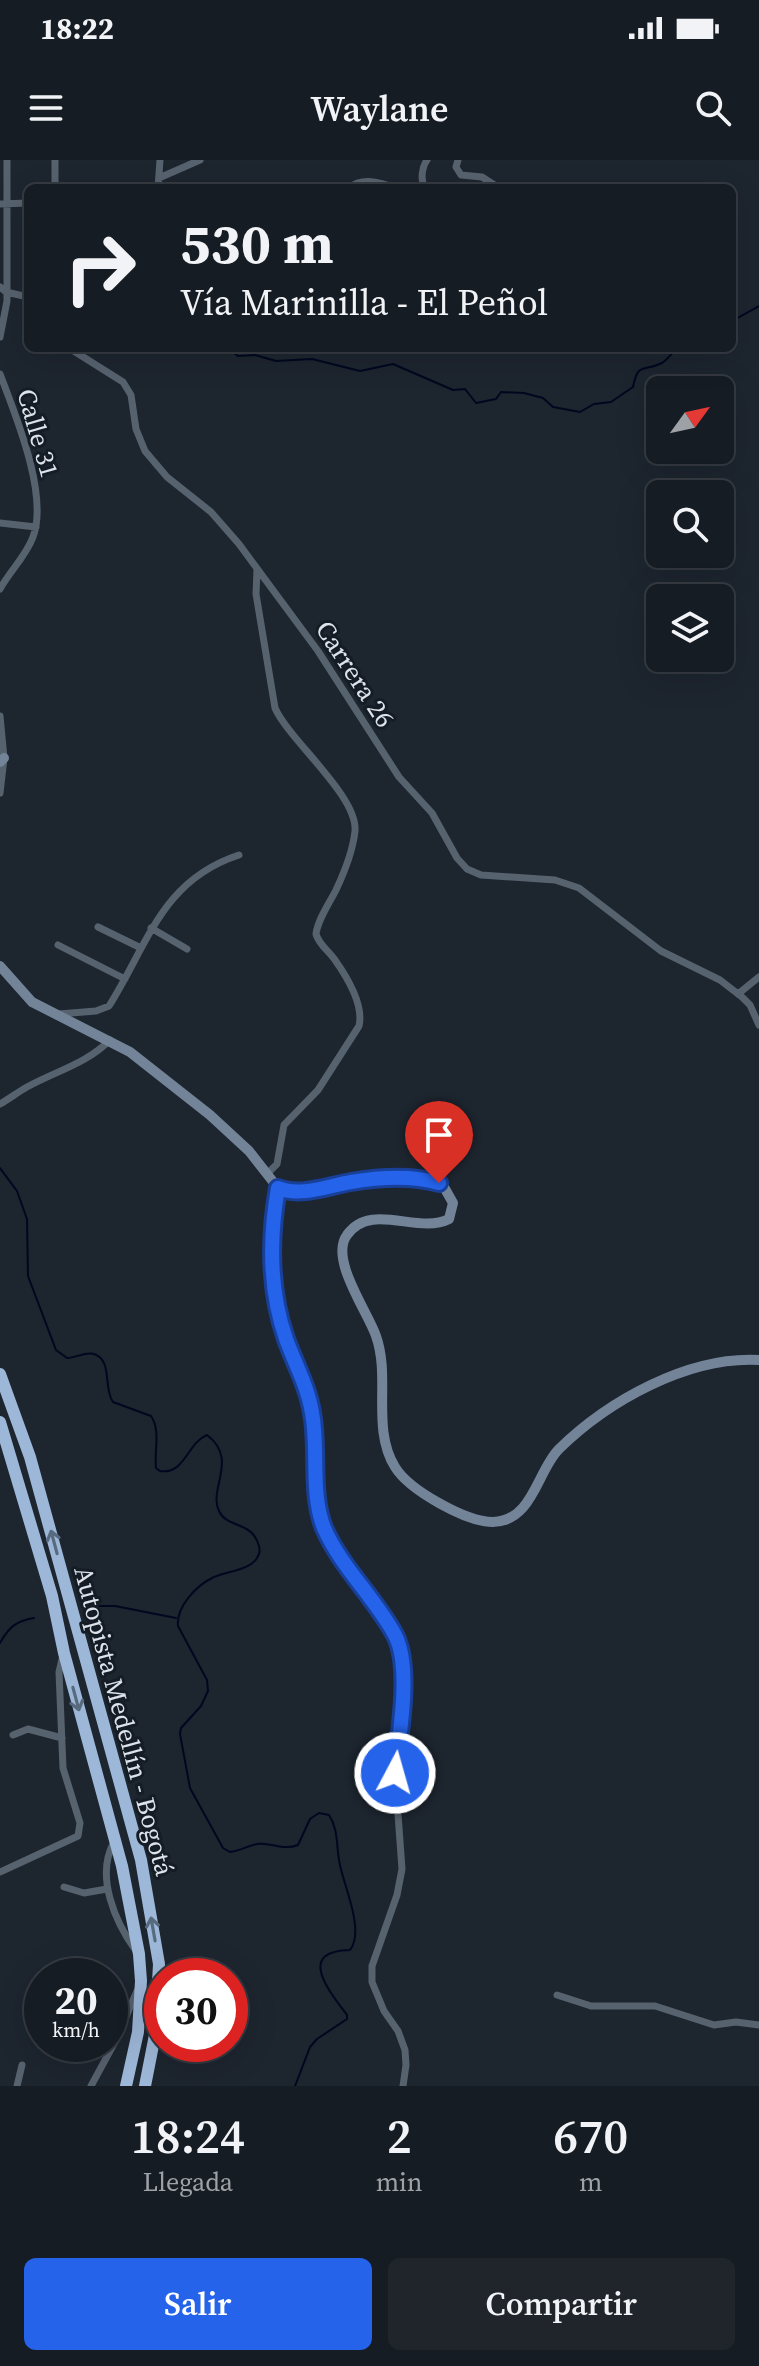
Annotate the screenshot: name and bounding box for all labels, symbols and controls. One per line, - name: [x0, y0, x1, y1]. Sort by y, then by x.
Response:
- text: 18:22: [40, 8, 114, 49]
- text: Waylane: [310, 84, 449, 133]
- icon: menu: [24, 86, 68, 130]
- icon: search: [691, 86, 735, 130]
- text: 530 m: [180, 205, 334, 282]
- icon: right: [48, 216, 152, 320]
- text: Vía Marinilla - El Peñol: [180, 278, 548, 327]
- north arrow: [646, 376, 734, 464]
- map controls: [646, 376, 734, 672]
- street label: Calle 31: [8, 385, 68, 481]
- button: search: [646, 480, 734, 568]
- button: layers: [646, 584, 734, 672]
- street label: Carrera 26: [307, 614, 403, 734]
- pin: [405, 1101, 473, 1183]
- icon: arrive: [417, 1113, 461, 1157]
- one-way arrow: [45, 1530, 60, 1556]
- street label: Autopista Medellín - Bogotá: [65, 1562, 183, 1880]
- one-way arrow: [69, 1686, 84, 1711]
- position arrow: [353, 1731, 437, 1815]
- one-way arrow: [145, 1917, 160, 1943]
- speed limit sign: 30: [144, 1958, 248, 2062]
- text: 20: [54, 1973, 98, 2027]
- text: km/h: [52, 2016, 100, 2044]
- text: 18:24: [131, 2103, 245, 2169]
- text: 2: [387, 2103, 412, 2169]
- text: 670: [553, 2103, 628, 2169]
- text: Llegada: [143, 2164, 233, 2200]
- text: min: [376, 2164, 423, 2200]
- text: m: [579, 2164, 603, 2200]
- button: Salir: [24, 2258, 372, 2350]
- button: Compartir: [388, 2258, 735, 2350]

